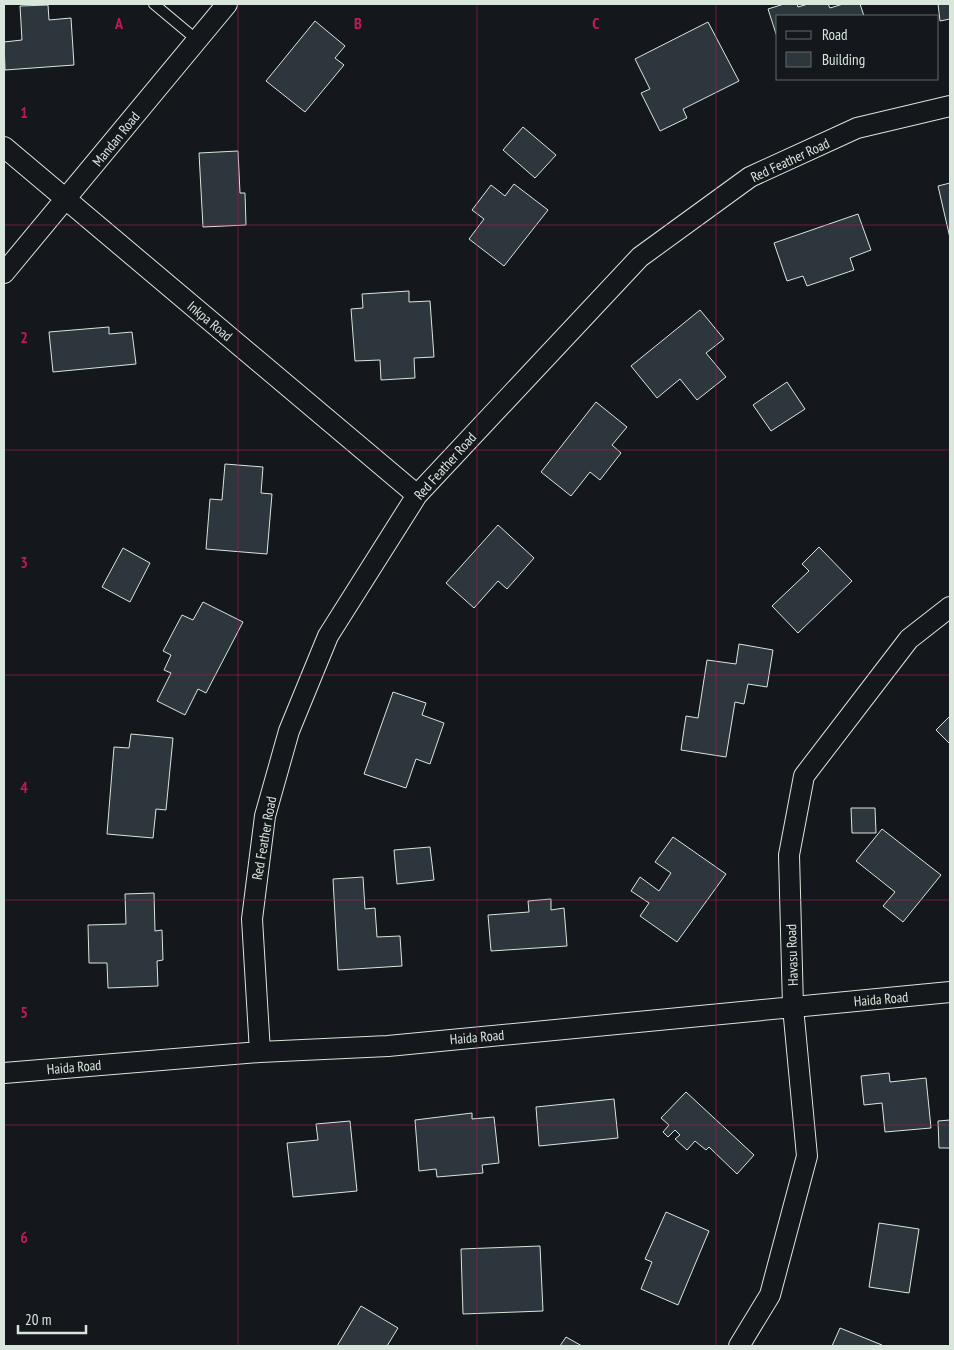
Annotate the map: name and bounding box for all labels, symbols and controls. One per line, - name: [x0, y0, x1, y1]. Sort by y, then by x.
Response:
- text: A: [114, 13, 124, 33]
- text: B: [354, 13, 362, 33]
- text: C: [592, 13, 600, 33]
- legend: [776, 15, 939, 80]
- text: Road: [822, 25, 848, 44]
- text: Building: [822, 50, 865, 69]
- text: 1: [20, 102, 28, 122]
- street label: Mandan Road: [88, 108, 144, 170]
- street label: Red Feather Road: [748, 134, 832, 186]
- street label: Inkpa Road: [184, 297, 236, 345]
- text: 2: [20, 327, 28, 347]
- street label: Red Feather Road: [410, 429, 480, 503]
- text: 3: [20, 552, 28, 572]
- text: 4: [20, 777, 28, 797]
- street label: Red Feather Road: [248, 795, 280, 881]
- street label: Havasu Road: [782, 924, 802, 986]
- street label: Haida Road: [853, 988, 909, 1010]
- text: 5: [20, 1002, 28, 1022]
- street label: Haida Road: [449, 1026, 505, 1048]
- street label: Haida Road: [46, 1056, 102, 1078]
- text: 6: [20, 1227, 28, 1247]
- scale bar: [18, 1302, 85, 1334]
- text: 20 m: [25, 1310, 51, 1329]

